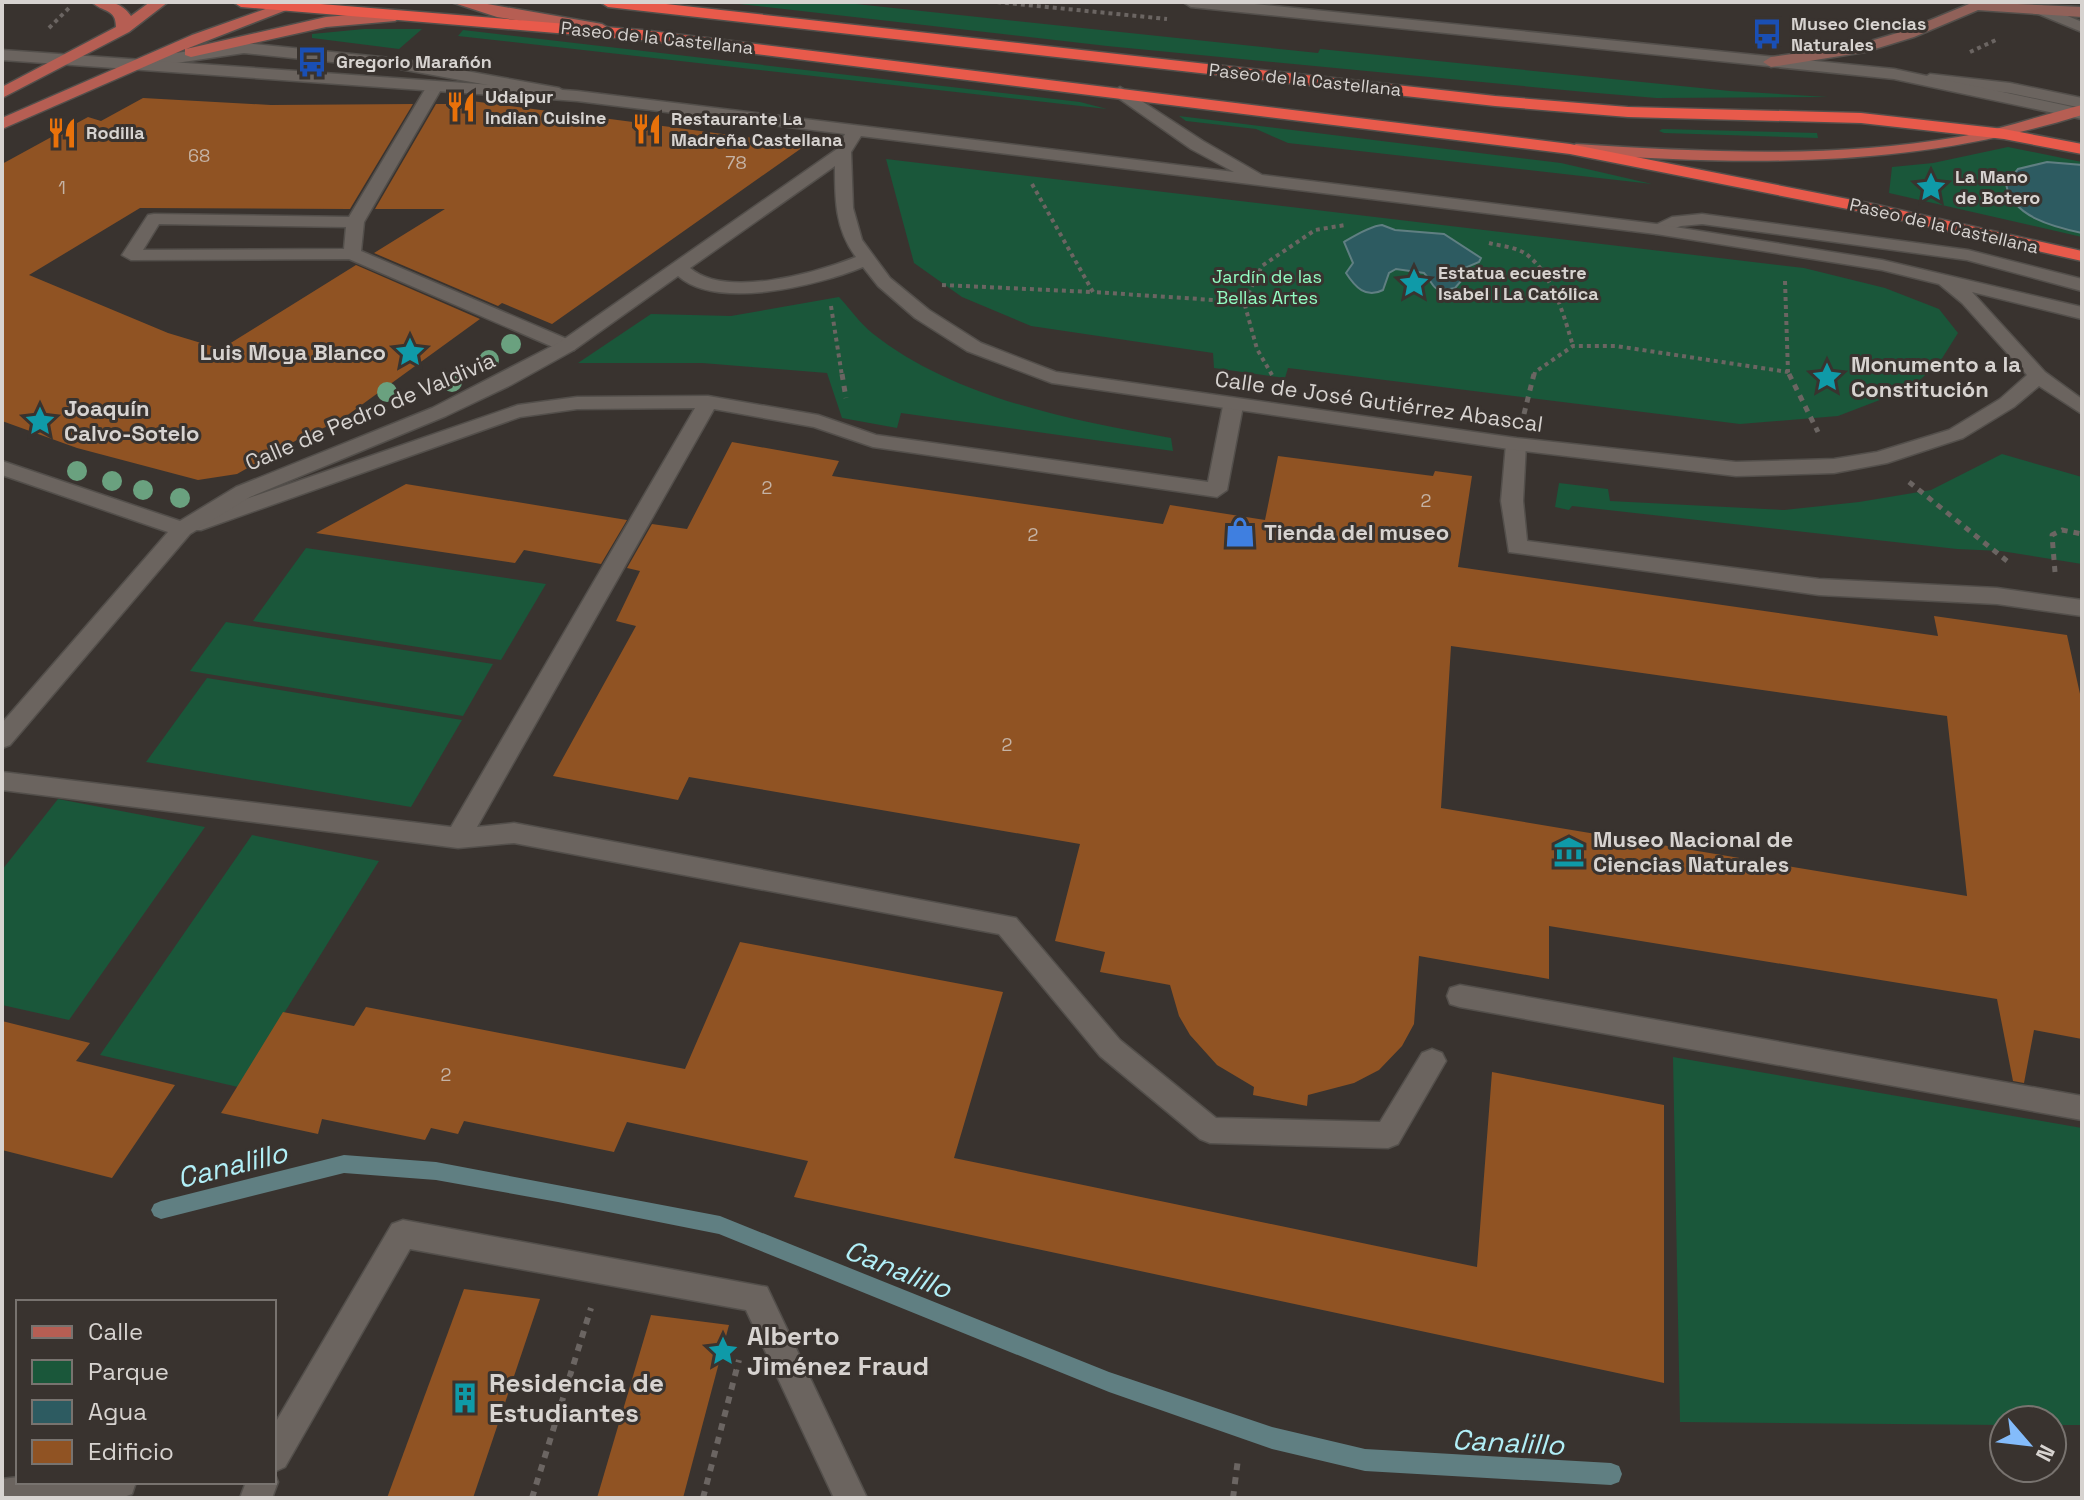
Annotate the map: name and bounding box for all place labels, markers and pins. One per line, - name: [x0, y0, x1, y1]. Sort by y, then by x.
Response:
- place label: Museo Ciencias Naturales: [1791, 12, 1926, 56]
- bus stop icon: Museo Ciencias Naturales: [1750, 17, 1784, 51]
- bus stop icon: Gregorio Marañón: [295, 45, 329, 79]
- place label: Gregorio Marañón: [336, 50, 492, 73]
- place label: Udaipur Indian Cuisine: [485, 85, 606, 129]
- restaurant icon: Udaipur Indian Cuisine: [444, 90, 478, 124]
- place label: Restaurante La Madreña Castellana: [671, 107, 843, 151]
- restaurant icon: Restaurante La Madreña Castellana: [630, 112, 664, 146]
- restaurant icon: Rodilla: [45, 116, 79, 150]
- place label: Rodilla: [86, 121, 145, 144]
- place label: La Mano de Botero: [1955, 165, 2040, 209]
- place icon: La Mano de Botero: [1914, 170, 1948, 204]
- place label: Estatua ecuestre Isabel I La Católica: [1438, 261, 1599, 305]
- place icon: Estatua ecuestre Isabel I La Católica: [1397, 266, 1431, 300]
- place icon: Luis Moya Blanco: [393, 335, 427, 369]
- place label: Luis Moya Blanco: [200, 338, 386, 366]
- place label: Monumento a la Constitución: [1851, 350, 2021, 403]
- place icon: Monumento a la Constitución: [1810, 360, 1844, 394]
- place label: Joaquín Calvo-Sotelo: [64, 394, 200, 447]
- place icon: Joaquín Calvo-Sotelo: [23, 404, 57, 438]
- shop icon: Tienda del museo: [1223, 515, 1257, 549]
- place label: Tienda del museo: [1264, 518, 1449, 546]
- place label: Museo Nacional de Ciencias Naturales: [1593, 825, 1793, 878]
- museum icon: Museo Nacional de Ciencias Naturales: [1552, 835, 1586, 869]
- place label: Alberto Jiménez Fraud: [747, 1319, 929, 1383]
- place icon: Alberto Jiménez Fraud: [706, 1334, 740, 1368]
- place label: Residencia de Estudiantes: [489, 1366, 664, 1430]
- building icon: Residencia de Estudiantes: [448, 1381, 482, 1415]

